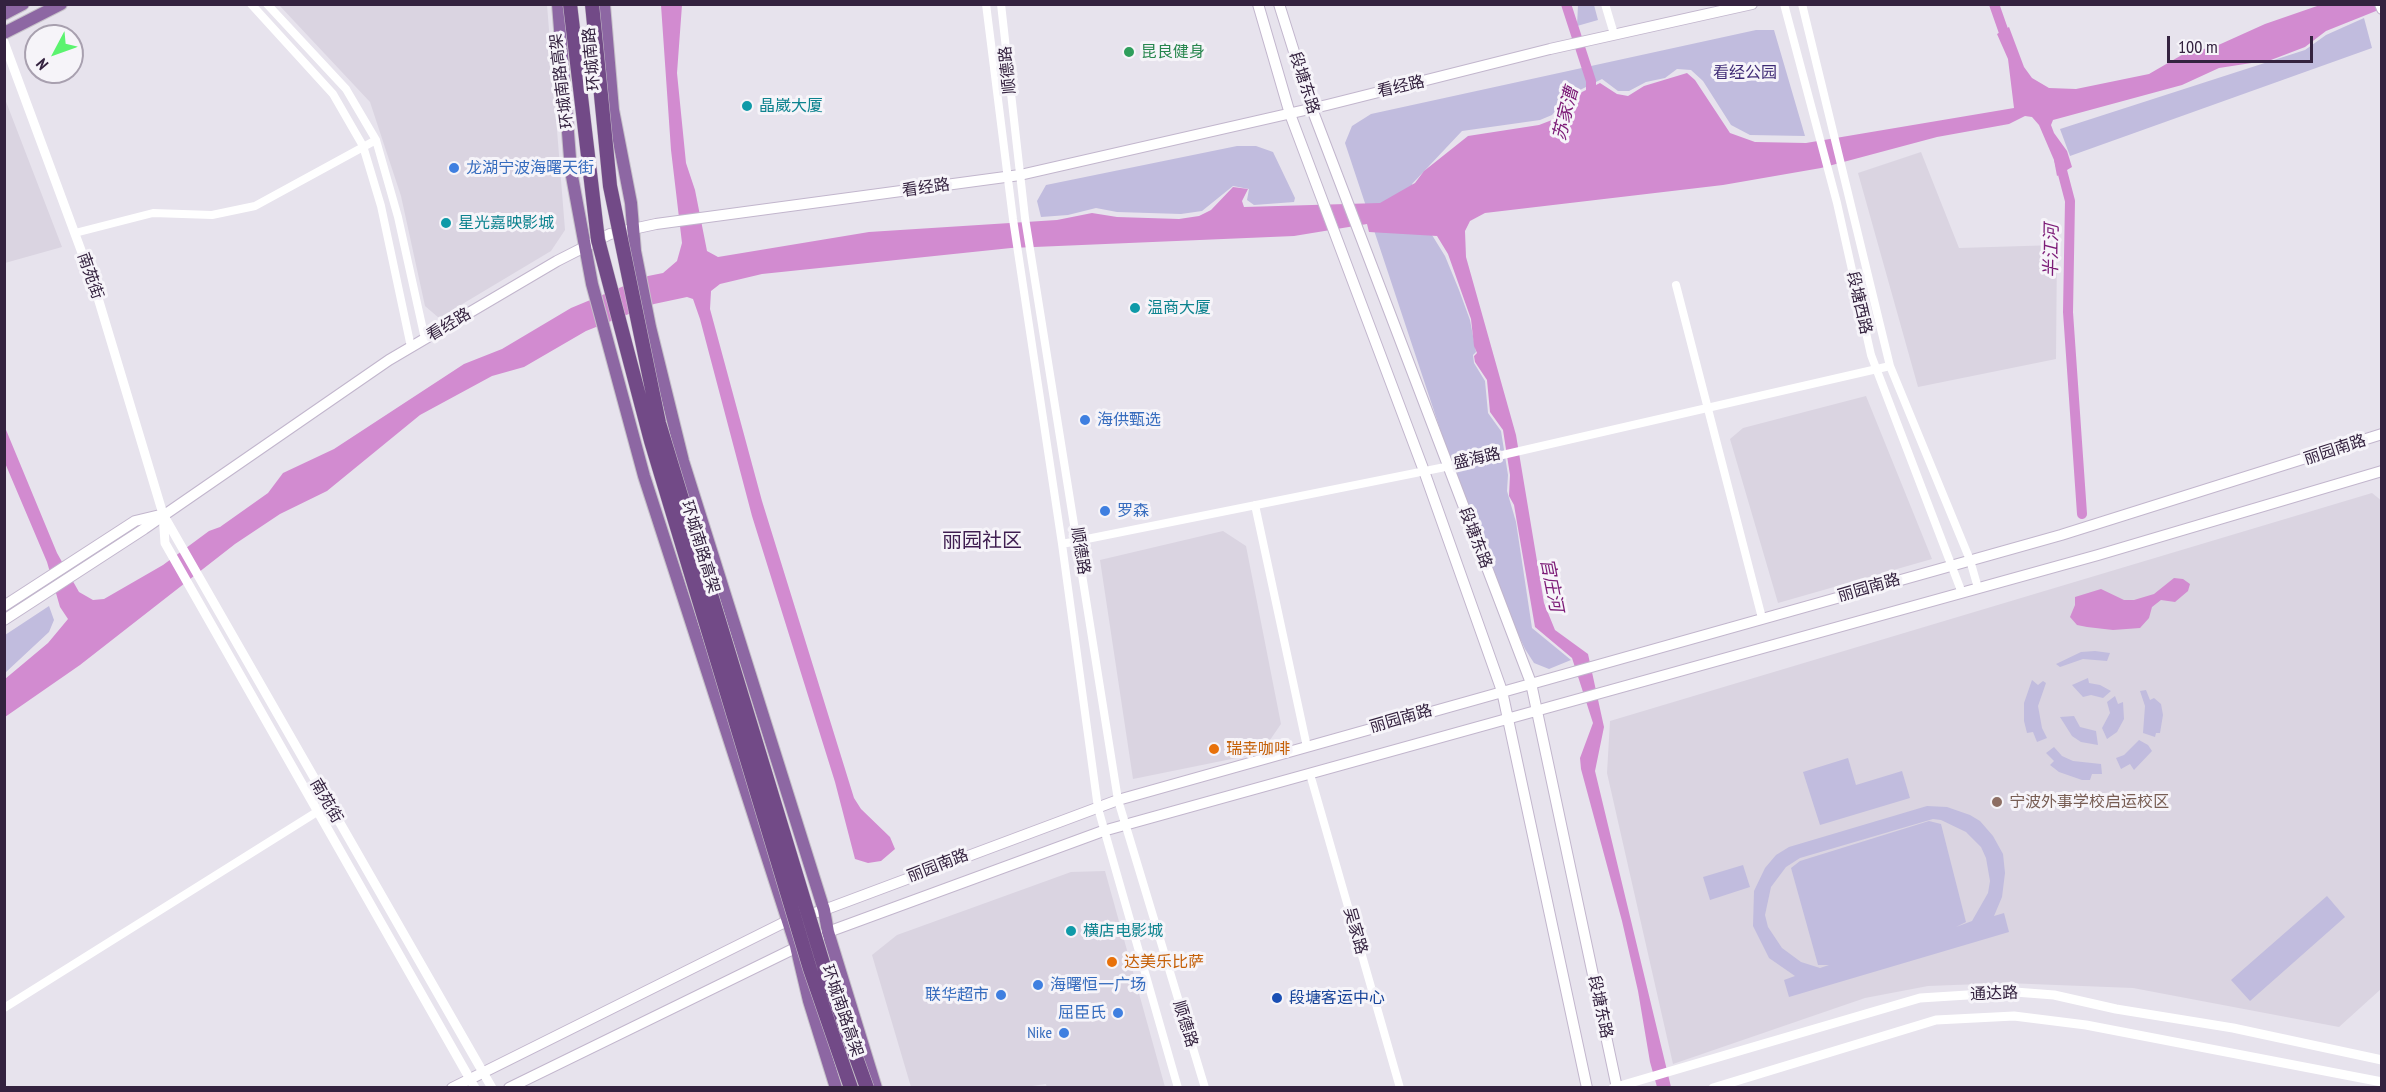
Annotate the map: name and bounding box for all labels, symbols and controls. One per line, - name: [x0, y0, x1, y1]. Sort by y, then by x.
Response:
- north arrow: [24, 24, 84, 84]
- scale bar: [2170, 24, 2316, 62]
- street label: 环城南路: [580, 26, 604, 92]
- street label: 环城南路高架: [547, 32, 577, 130]
- text: 100 m: [2178, 35, 2218, 58]
- place label: 昆良健身: [1141, 42, 1205, 62]
- street label: 顺德路: [996, 45, 1020, 95]
- marker: 昆良健身: [1122, 45, 1136, 59]
- street label: 段塘东路: [1285, 50, 1323, 116]
- text: N: [32, 55, 52, 74]
- park label: 看经公园: [1713, 63, 1777, 83]
- street label: 看经路: [1375, 72, 1427, 102]
- water label: 苏家漕: [1549, 85, 1583, 143]
- place label: 晶崴大厦: [759, 96, 823, 116]
- marker: 晶崴大厦: [740, 99, 754, 113]
- place label: 龙湖宁波海曙天街: [466, 158, 594, 178]
- marker: 龙湖宁波海曙天街: [447, 161, 461, 175]
- street label: 看经路: [901, 175, 951, 201]
- place label: 星光嘉映影城: [458, 213, 554, 233]
- marker: 星光嘉映影城: [439, 216, 453, 230]
- water label: 半江河: [2041, 224, 2063, 278]
- street label: 南苑街: [73, 250, 107, 302]
- street label: 段塘西路: [1842, 270, 1876, 336]
- place label: 温商大厦: [1147, 298, 1211, 318]
- marker: 温商大厦: [1128, 301, 1142, 315]
- street label: 看经路: [423, 304, 475, 346]
- place label: 海供甄选: [1097, 410, 1161, 430]
- marker: 海供甄选: [1078, 413, 1092, 427]
- street label: 丽园南路: [2302, 431, 2368, 469]
- street label: 盛海路: [1451, 444, 1503, 474]
- street label: 环城南路高架: [677, 498, 723, 596]
- place label: 罗森: [1117, 501, 1149, 521]
- marker: 罗森: [1098, 504, 1112, 518]
- street label: 段塘东路: [1455, 505, 1495, 571]
- street label: 顺德路: [1067, 526, 1093, 576]
- district label: 丽园社区: [942, 529, 1022, 553]
- water label: 官庄河: [1535, 556, 1567, 614]
- street label: 丽园南路: [1836, 570, 1902, 606]
- street label: 丽园南路: [1368, 701, 1434, 737]
- place label: 瑞幸咖啡: [1226, 739, 1290, 759]
- marker: 瑞幸咖啡: [1207, 742, 1221, 756]
- street label: 南苑街: [306, 775, 346, 827]
- place label: 宁波外事学校启运校区: [2009, 792, 2169, 812]
- marker: 宁波外事学校启运校区: [1990, 795, 2004, 809]
- street label: 丽园南路: [905, 846, 971, 886]
- street label: 吴家路: [1339, 905, 1371, 957]
- place label: 横店电影城: [1083, 921, 1163, 941]
- marker: 横店电影城: [1064, 924, 1078, 938]
- place label: 达美乐比萨: [1124, 952, 1204, 972]
- marker: 达美乐比萨: [1105, 955, 1119, 969]
- street label: 环城南路高架: [817, 962, 867, 1060]
- street label: 段塘东路: [1584, 974, 1616, 1040]
- place label: 海曙恒一广场: [1050, 975, 1146, 995]
- marker: 海曙恒一广场: [1031, 978, 1045, 992]
- street label: 通达路: [1970, 984, 2018, 1004]
- place label: 联华超市: [925, 985, 989, 1005]
- marker: 联华超市: [994, 988, 1008, 1002]
- place label: 段塘客运中心: [1289, 988, 1385, 1008]
- marker: 段塘客运中心: [1270, 991, 1284, 1005]
- street label: 顺德路: [1169, 998, 1201, 1050]
- place label: 屈臣氏: [1058, 1003, 1106, 1023]
- marker: 屈臣氏: [1111, 1006, 1125, 1020]
- place label: Nike: [1027, 1023, 1052, 1043]
- marker: Nike: [1057, 1026, 1071, 1040]

